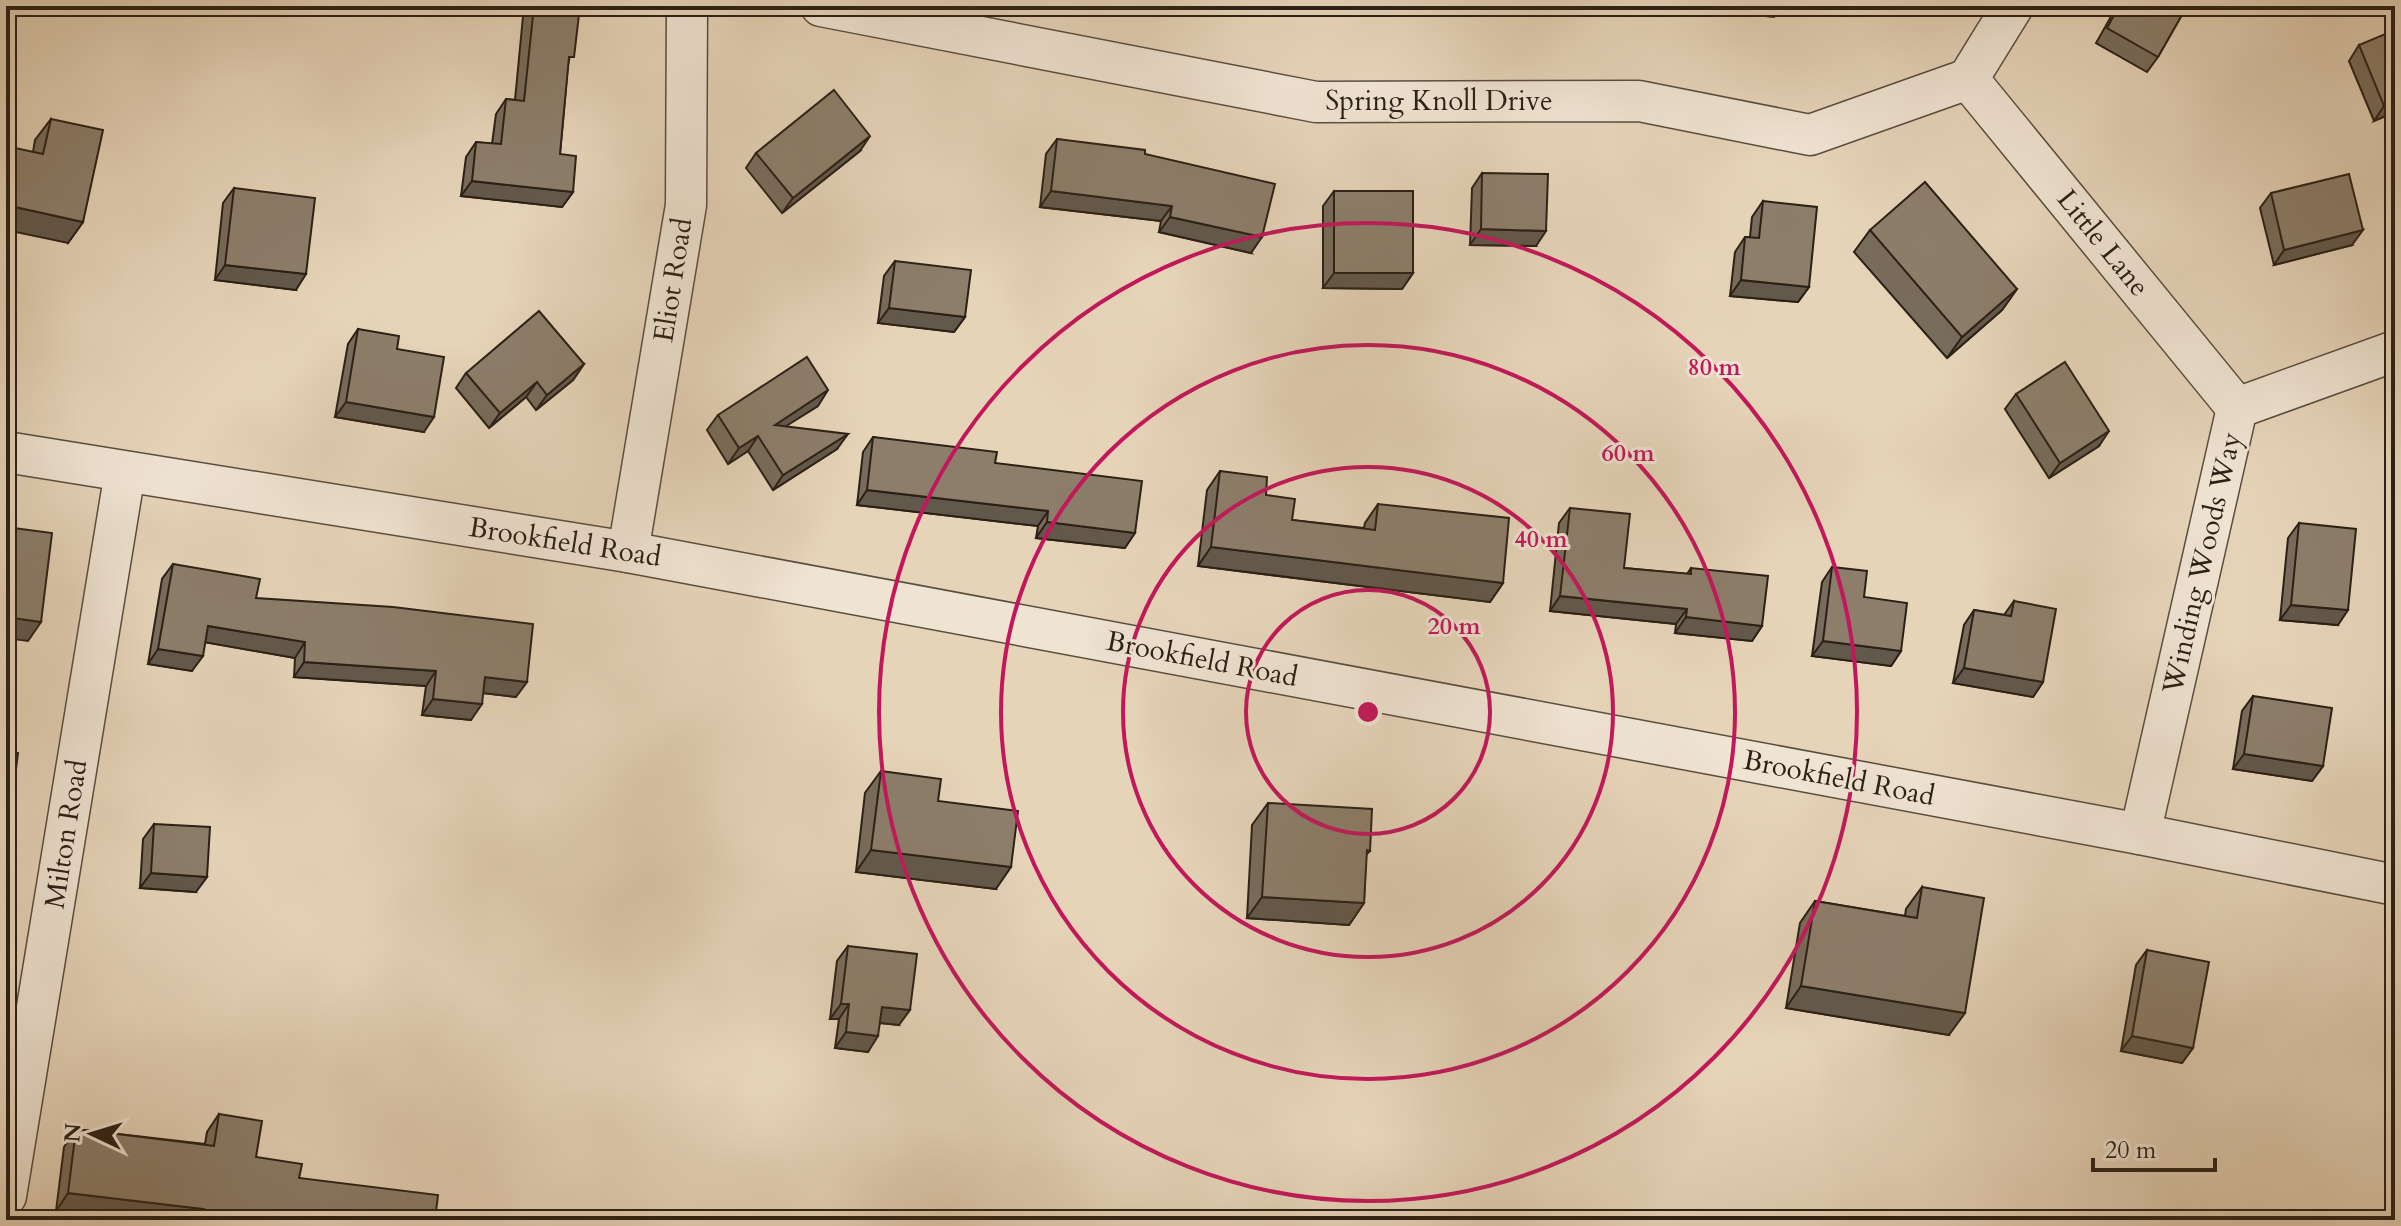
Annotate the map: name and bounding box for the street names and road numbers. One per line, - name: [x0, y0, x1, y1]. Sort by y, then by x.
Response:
- street label: Spring Knoll Drive: [1325, 82, 1553, 120]
- street label: Little Lane: [2048, 181, 2158, 305]
- street label: Eliot Road: [644, 215, 702, 345]
- street label: Winding Woods Way: [2153, 428, 2251, 699]
- street label: Brookfield Road: [466, 508, 664, 576]
- street label: Brookfield Road: [1103, 622, 1301, 696]
- street label: Brookfield Road: [1740, 741, 1938, 815]
- street label: Milton Road: [35, 757, 97, 911]

